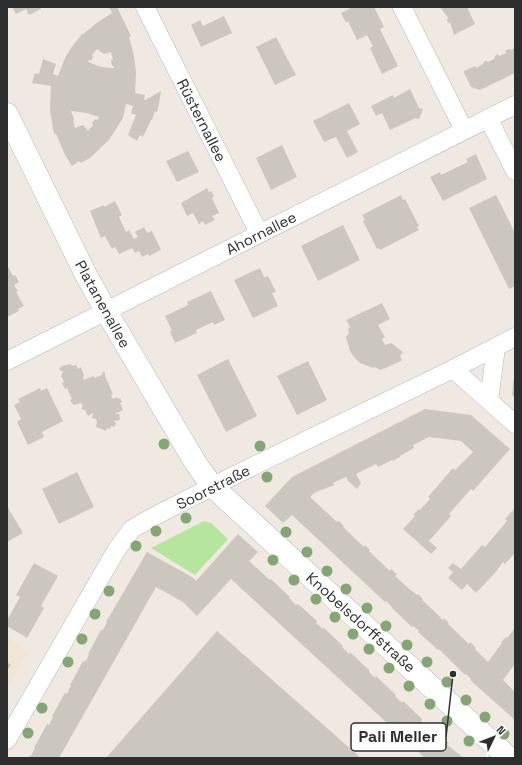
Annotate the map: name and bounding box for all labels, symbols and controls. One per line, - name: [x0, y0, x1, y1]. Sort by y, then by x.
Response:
- street label: Rüsternallee: [173, 75, 231, 165]
- street label: Ahornallee: [223, 207, 299, 259]
- street label: Platanenallee: [71, 257, 135, 351]
- street label: Soorstraße: [173, 460, 253, 514]
- street label: Knobelsdorffstraße: [302, 568, 420, 676]
- north arrow: [474, 717, 514, 757]
- callout: Pali Meller: [351, 723, 446, 751]
- text: N: [494, 723, 509, 738]
- text: Pali Meller: [359, 726, 437, 747]

